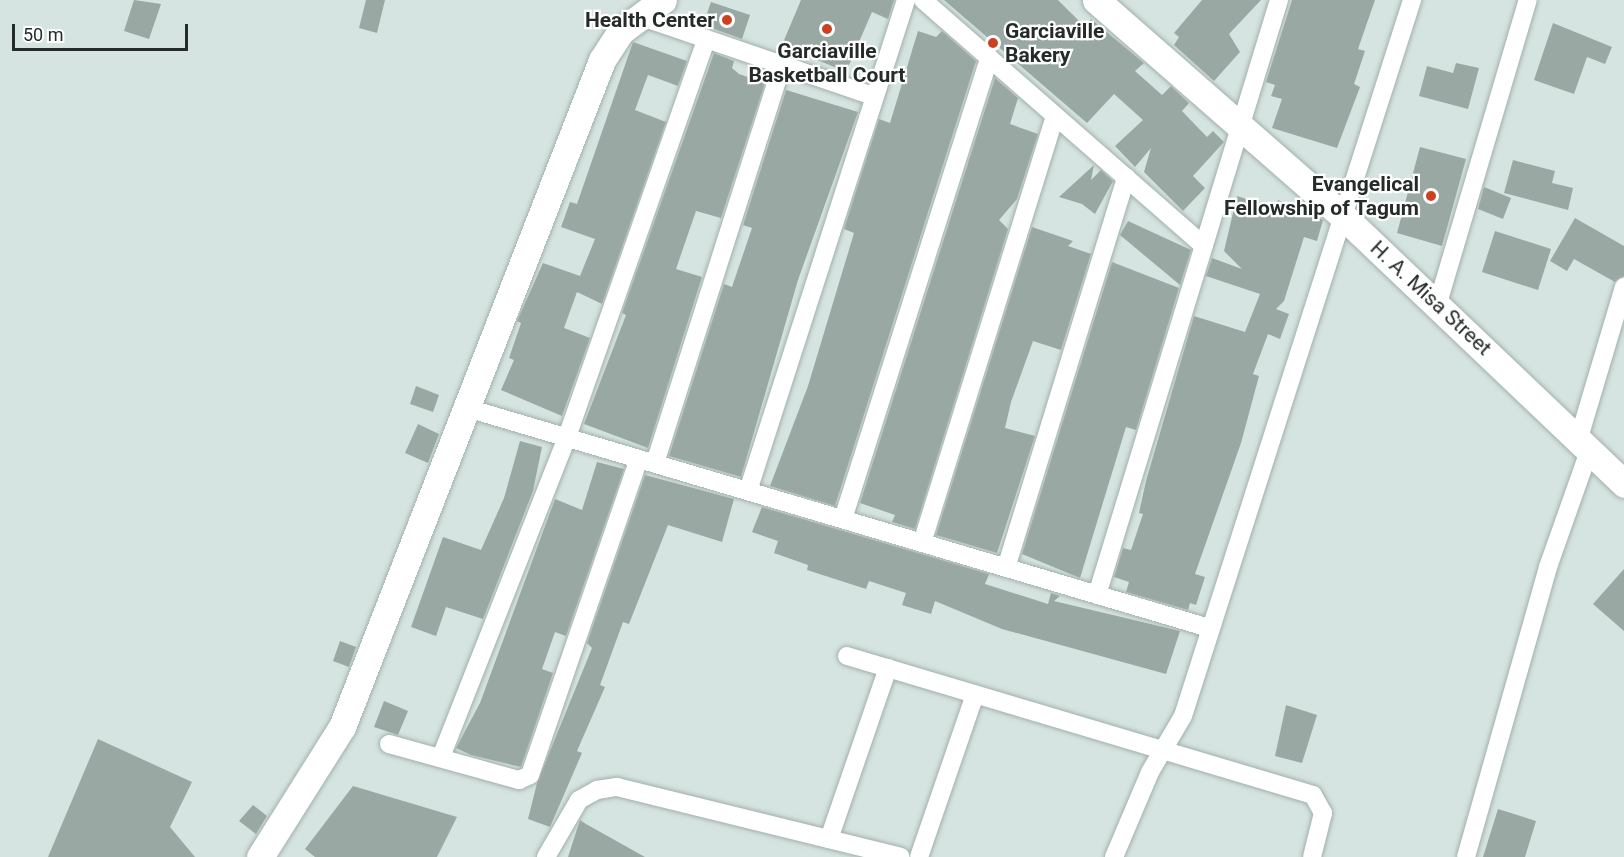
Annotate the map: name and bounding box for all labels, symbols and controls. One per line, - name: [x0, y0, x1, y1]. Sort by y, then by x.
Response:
- place label: Health Center: [585, 7, 715, 33]
- scale bar: [15, 12, 190, 50]
- marker: Health Center: [720, 13, 734, 27]
- place label: Garciaville Bakery: [1005, 18, 1104, 68]
- marker: Garciaville Basketball Court: [820, 22, 834, 36]
- text: 50 m: [23, 24, 63, 45]
- marker: Garciaville Bakery: [986, 36, 1000, 50]
- place label: Garciaville Basketball Court: [749, 38, 905, 88]
- place label: Evangelical Fellowship of Tagum: [1224, 171, 1419, 221]
- marker: Evangelical Fellowship of Tagum: [1424, 189, 1438, 203]
- street label: H. A. Misa Street: [1365, 235, 1497, 361]

